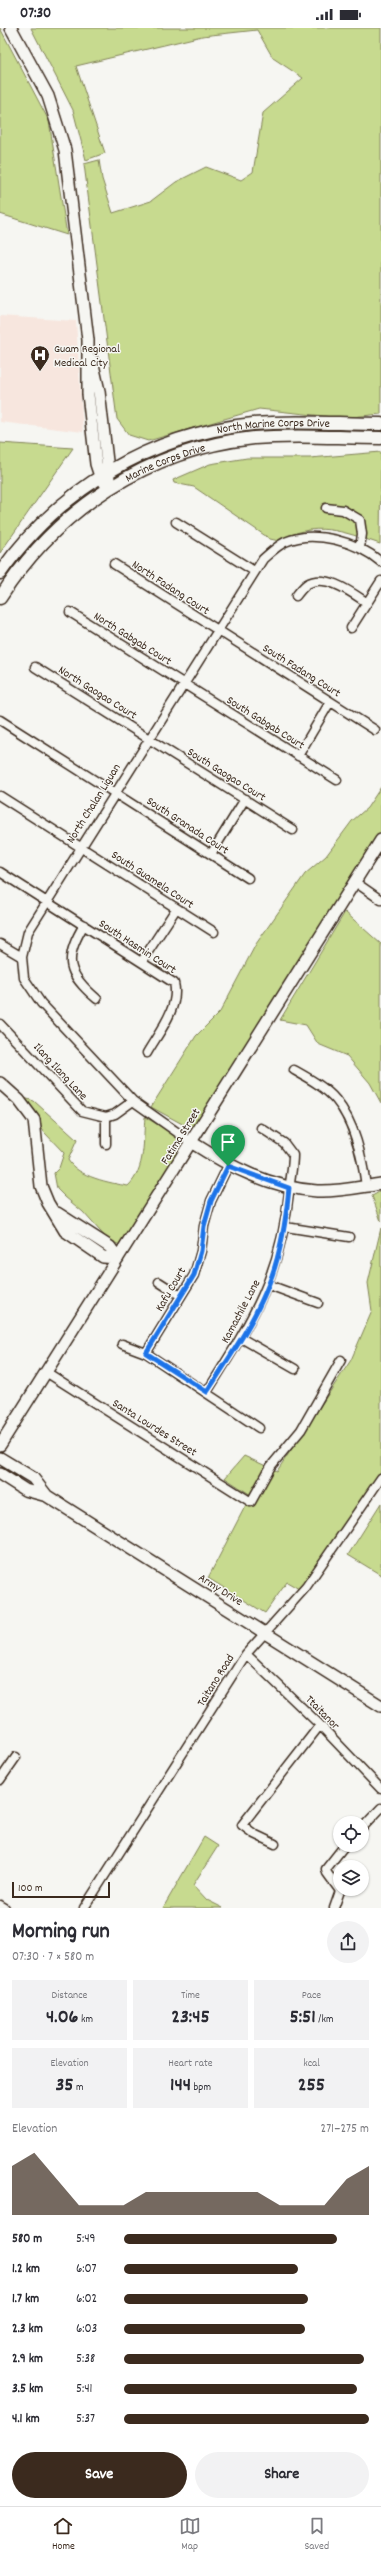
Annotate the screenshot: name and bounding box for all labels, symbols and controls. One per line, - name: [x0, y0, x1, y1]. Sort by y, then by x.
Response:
- text: 07:30: [20, 3, 51, 25]
- place label: Guam Regional Medical City: [54, 341, 120, 372]
- hospital icon: Guam Regional Medical City: [29, 344, 51, 372]
- street label: North Marine Corps Drive: [215, 415, 330, 439]
- street label: Marine Corps Drive: [123, 440, 207, 487]
- street label: North Fadang Court: [128, 557, 213, 620]
- street label: North Gabgab Court: [90, 608, 175, 670]
- street label: South Fadang Court: [259, 640, 344, 703]
- street label: North Gaogao Court: [55, 662, 140, 725]
- street label: South Gabgab Court: [223, 692, 308, 754]
- street label: South Gaogao Court: [184, 744, 269, 807]
- street label: North Chalan Liguan: [63, 760, 126, 847]
- street label: South Granada Court: [143, 793, 232, 860]
- street label: South Guamela Court: [108, 847, 197, 914]
- street label: South Hasmin Court: [95, 916, 180, 979]
- street label: Ilang Ilang Lane: [29, 1040, 91, 1104]
- street label: Fatima Street: [157, 1105, 206, 1168]
- pin: [211, 1125, 245, 1166]
- icon: arrive: [217, 1131, 239, 1153]
- street label: Kafu Court: [152, 1264, 191, 1315]
- street label: Kamachile Lane: [217, 1277, 265, 1347]
- street label: Santa Lourdes Street: [109, 1395, 200, 1461]
- street label: Army Drive: [195, 1570, 246, 1611]
- street label: Taitano Road: [193, 1651, 239, 1710]
- street label: Ttaitanor: [301, 1692, 343, 1734]
- map controls: [333, 1816, 369, 1896]
- button: locate: [333, 1816, 369, 1852]
- button: layers: [333, 1860, 369, 1896]
- scale bar: [12, 1880, 110, 1899]
- text: 100 m: [18, 1881, 42, 1897]
- text: Morning run: [12, 1917, 110, 1948]
- button: share: [327, 1921, 369, 1963]
- text: 07:30 · 7 × 580 m: [12, 1948, 94, 1967]
- text: Distance: [52, 1988, 87, 2004]
- text: Time: [181, 1988, 200, 2004]
- text: Pace: [302, 1988, 321, 2004]
- text: 4.06: [46, 2004, 78, 2032]
- text: 23:45: [171, 2004, 210, 2032]
- text: 5:51: [290, 2004, 316, 2032]
- text: km: [78, 2012, 93, 2028]
- text: /km: [316, 2012, 333, 2028]
- text: Elevation: [50, 2056, 89, 2072]
- text: Heart rate: [168, 2056, 213, 2072]
- text: kcal: [303, 2056, 320, 2072]
- text: 35: [55, 2072, 74, 2100]
- text: 144: [170, 2072, 191, 2100]
- text: 255: [298, 2072, 325, 2100]
- text: m: [74, 2080, 84, 2096]
- text: bpm: [191, 2080, 211, 2096]
- text: Elevation: [12, 2120, 57, 2139]
- text: 271–275 m: [320, 2120, 369, 2139]
- text: 580 m: [12, 2230, 42, 2249]
- text: 5:49: [76, 2230, 96, 2249]
- text: 1.2 km: [12, 2260, 40, 2279]
- text: 6:07: [76, 2260, 97, 2279]
- text: 1.7 km: [12, 2290, 39, 2309]
- text: 6:02: [76, 2290, 97, 2309]
- text: 2.3 km: [12, 2320, 43, 2339]
- text: 6:03: [76, 2320, 97, 2339]
- text: 2.9 km: [12, 2350, 43, 2369]
- text: 5:38: [76, 2350, 95, 2369]
- text: 3.5 km: [12, 2380, 43, 2399]
- text: 5:41: [76, 2380, 92, 2399]
- text: 4.1 km: [12, 2410, 40, 2429]
- text: 5:37: [76, 2410, 95, 2429]
- button: Save: [12, 2452, 187, 2498]
- button: Share: [195, 2452, 369, 2498]
- tab: Home: [52, 2515, 75, 2555]
- tab: Map: [179, 2515, 201, 2555]
- tab: Saved: [304, 2515, 329, 2555]

